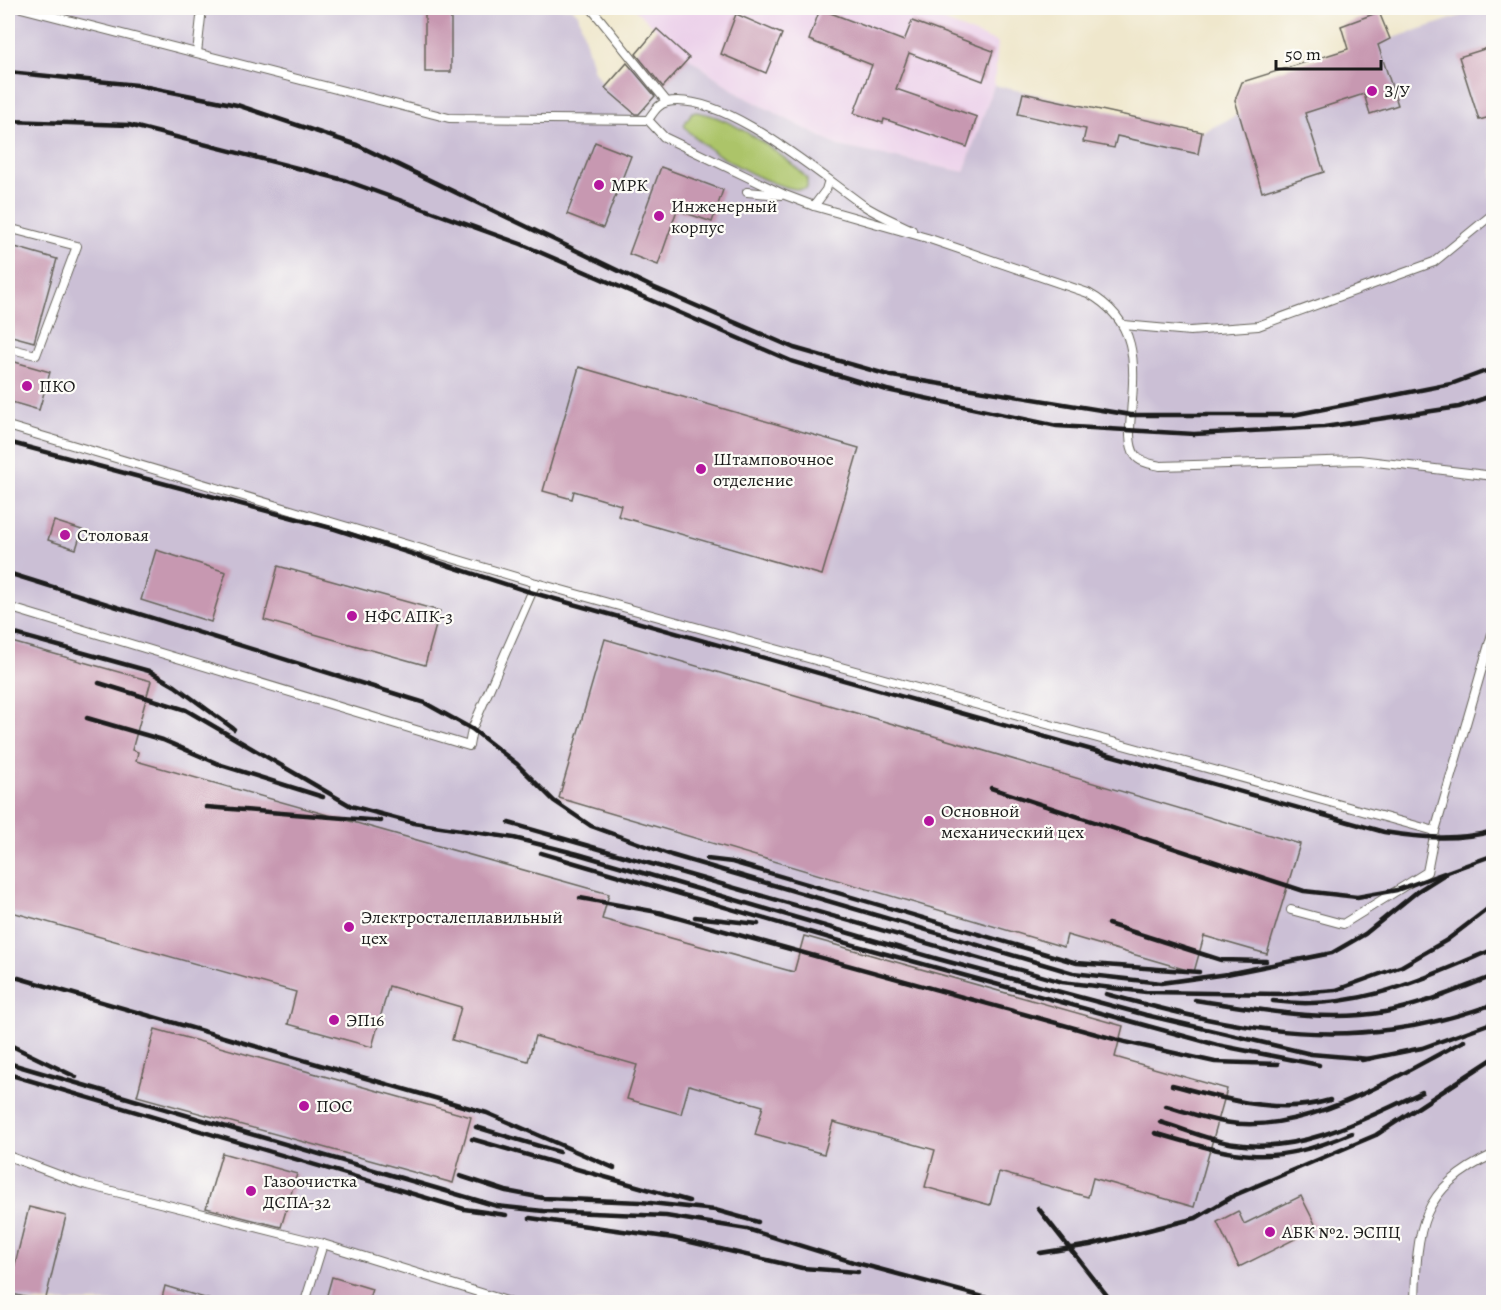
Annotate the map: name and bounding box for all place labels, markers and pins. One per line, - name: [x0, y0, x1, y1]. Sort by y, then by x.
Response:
- place label: З/У: [1384, 79, 1410, 103]
- marker: З/У: [1365, 84, 1379, 98]
- place label: МРК: [611, 173, 648, 197]
- marker: МРК: [592, 178, 606, 192]
- place label: Инженерный корпус: [671, 194, 777, 239]
- marker: Инженерный корпус: [652, 209, 666, 223]
- place label: ПКО: [39, 374, 75, 398]
- marker: ПКО: [20, 379, 34, 393]
- place label: Штамповочное отделение: [713, 447, 834, 492]
- marker: Штамповочное отделение: [694, 462, 708, 476]
- place label: Столовая: [77, 523, 149, 547]
- marker: Столовая: [58, 528, 72, 542]
- place label: НФС АПК-3: [364, 604, 453, 628]
- marker: НФС АПК-3: [345, 609, 359, 623]
- place label: Основной механический цех: [941, 799, 1084, 844]
- marker: Основной механический цех: [922, 814, 936, 828]
- place label: Электросталеплавильный цех: [361, 905, 563, 950]
- marker: Электросталеплавильный цех: [342, 920, 356, 934]
- place label: ЭП16: [346, 1008, 384, 1032]
- marker: ЭП16: [327, 1013, 341, 1027]
- place label: ПОС: [316, 1094, 353, 1118]
- marker: ПОС: [297, 1099, 311, 1113]
- place label: Газоочистка ДСПА-32: [263, 1169, 358, 1214]
- marker: Газоочистка ДСПА-32: [244, 1184, 258, 1198]
- place label: АБК №2. ЭСПЦ: [1281, 1220, 1401, 1244]
- marker: АБК №2. ЭСПЦ: [1263, 1225, 1277, 1239]

